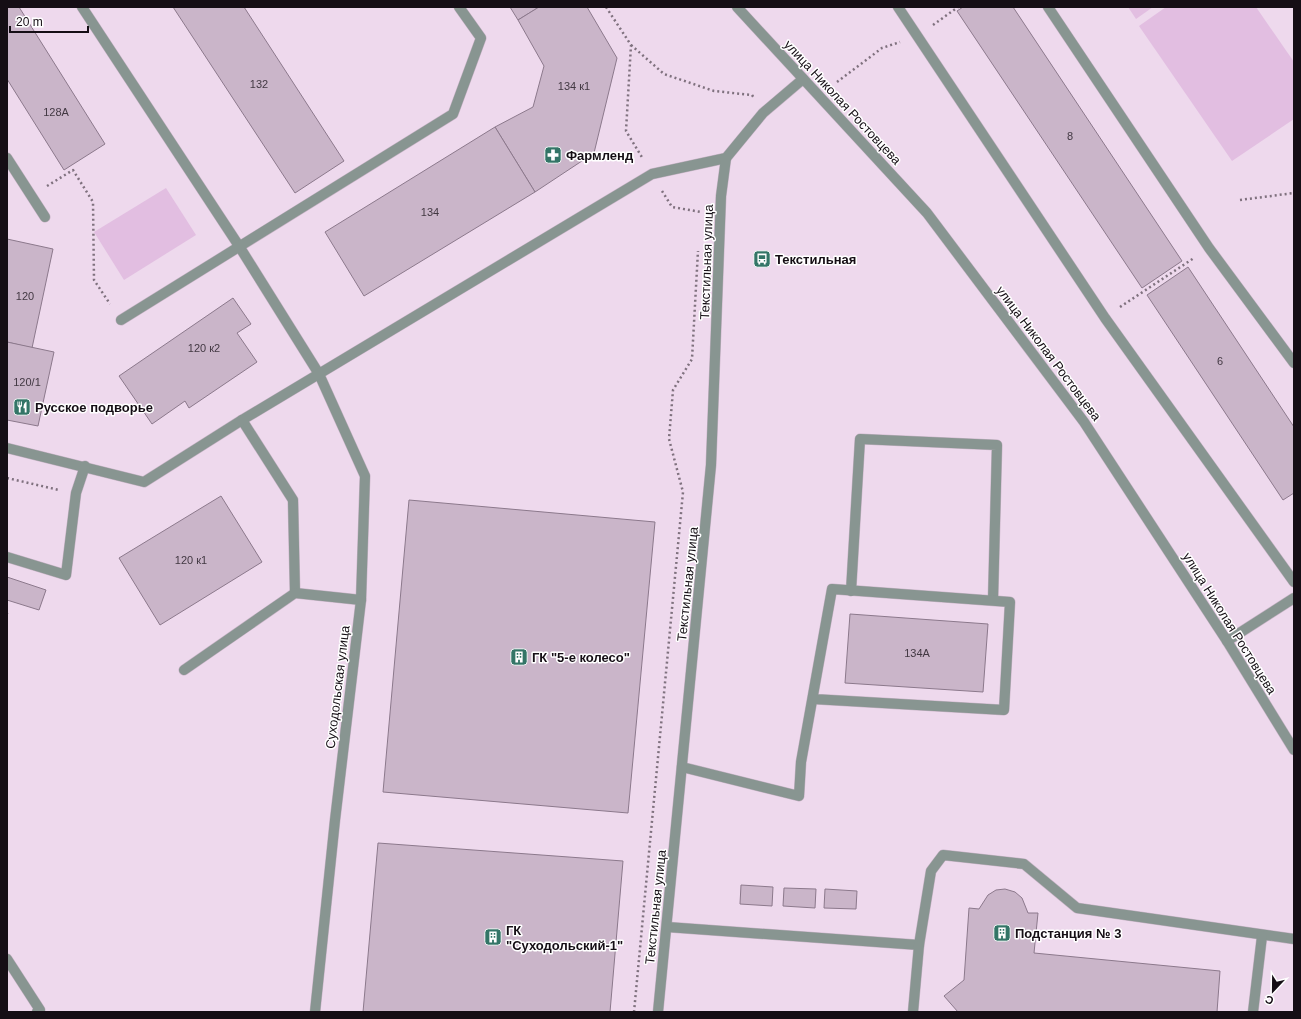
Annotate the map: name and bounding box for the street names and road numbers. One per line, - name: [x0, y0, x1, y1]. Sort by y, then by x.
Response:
- street label: улица Николая Ростовцева: [781, 37, 905, 168]
- street label: Текстильная улица: [697, 203, 716, 320]
- street label: улица Николая Ростовцева: [993, 283, 1105, 424]
- street label: Текстильная улица: [674, 525, 701, 642]
- street label: улица Николая Ростовцева: [1180, 550, 1280, 698]
- street label: Суходольская улица: [322, 624, 353, 750]
- street label: Текстильная улица: [642, 848, 669, 965]

